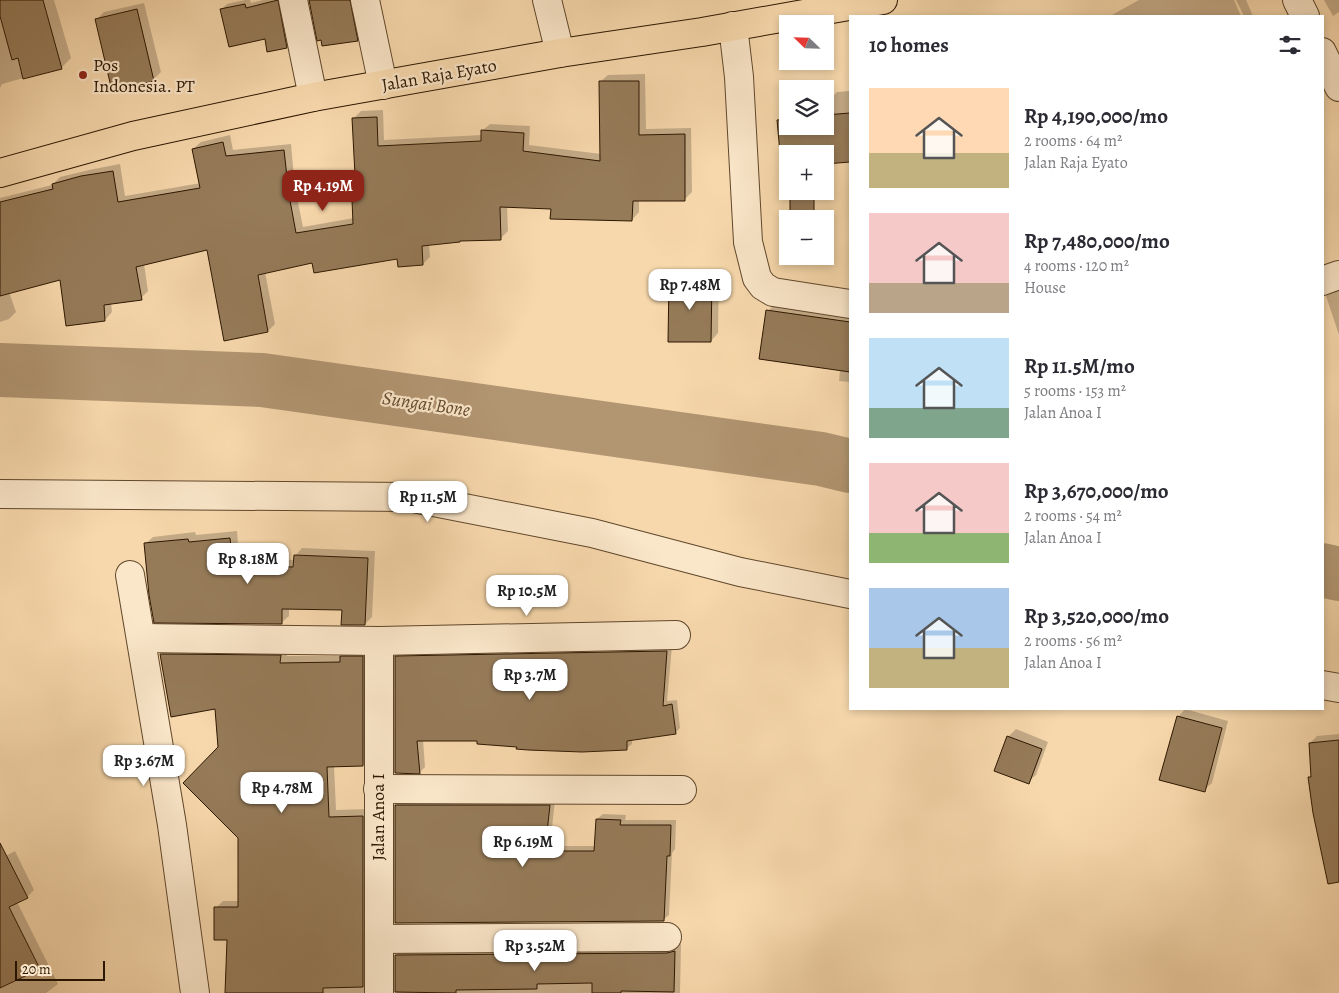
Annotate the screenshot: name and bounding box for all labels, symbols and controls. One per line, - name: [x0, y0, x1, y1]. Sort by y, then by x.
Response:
- north arrow: [779, 15, 834, 70]
- map controls: [779, 15, 834, 265]
- text: 10 homes: [869, 31, 949, 59]
- icon: filters: [1276, 31, 1304, 59]
- place label: Pos Indonesia. PT: [93, 53, 195, 98]
- street label: Jalan Raja Eyato: [380, 53, 499, 97]
- marker: Pos Indonesia. PT: [77, 69, 89, 81]
- button: layers: [779, 80, 834, 135]
- text: Rp 4,190,000/mo: [1024, 102, 1168, 130]
- icon: home: [909, 108, 969, 168]
- text: 2 rooms · 64 m²: [1024, 130, 1122, 152]
- button: +: [779, 145, 834, 200]
- text: Jalan Raja Eyato: [1024, 152, 1128, 174]
- pin: Rp 4.19M: [271, 170, 375, 212]
- text: Rp 4.19M: [293, 175, 353, 197]
- button: −: [779, 210, 834, 265]
- text: Rp 7,480,000/mo: [1024, 227, 1170, 255]
- icon: home: [909, 233, 969, 293]
- text: 4 rooms · 120 m²: [1024, 255, 1129, 277]
- pin: Rp 7.48M: [638, 268, 742, 311]
- text: Rp 7.48M: [659, 274, 721, 296]
- text: House: [1024, 277, 1066, 299]
- text: Rp 11.5M/mo: [1024, 352, 1135, 380]
- icon: home: [909, 358, 969, 418]
- text: 5 rooms · 153 m²: [1024, 380, 1126, 402]
- water label: Sungai Bone: [380, 385, 472, 423]
- text: Jalan Anoa I: [1024, 402, 1102, 424]
- text: Rp 3,670,000/mo: [1024, 477, 1169, 505]
- pin: Rp 11.5M: [376, 480, 480, 523]
- icon: home: [909, 483, 969, 543]
- text: Rp 11.5M: [399, 486, 457, 508]
- text: 2 rooms · 54 m²: [1024, 505, 1122, 527]
- text: Jalan Anoa I: [1024, 527, 1102, 549]
- pin: Rp 8.18M: [196, 542, 300, 585]
- text: Rp 8.18M: [218, 548, 278, 570]
- pin: Rp 10.5M: [475, 574, 579, 617]
- text: Rp 10.5M: [497, 580, 557, 602]
- text: Rp 3,520,000/mo: [1024, 602, 1169, 630]
- icon: home: [909, 608, 969, 668]
- text: 2 rooms · 56 m²: [1024, 630, 1122, 652]
- text: Jalan Anoa I: [1024, 652, 1102, 674]
- pin: Rp 3.7M: [484, 658, 576, 701]
- text: Rp 3.7M: [504, 664, 556, 686]
- pin: Rp 3.67M: [92, 744, 196, 787]
- text: Rp 3.67M: [114, 750, 174, 772]
- pin: Rp 4.78M: [230, 772, 334, 814]
- street label: Jalan Anoa I: [366, 773, 390, 861]
- text: Rp 4.78M: [251, 777, 313, 799]
- pin: Rp 6.19M: [471, 826, 575, 868]
- text: Rp 6.19M: [493, 831, 553, 853]
- pin: Rp 3.52M: [483, 930, 587, 972]
- text: Rp 3.52M: [505, 935, 565, 957]
- scale bar: [15, 958, 105, 981]
- text: 20 m: [22, 960, 51, 979]

